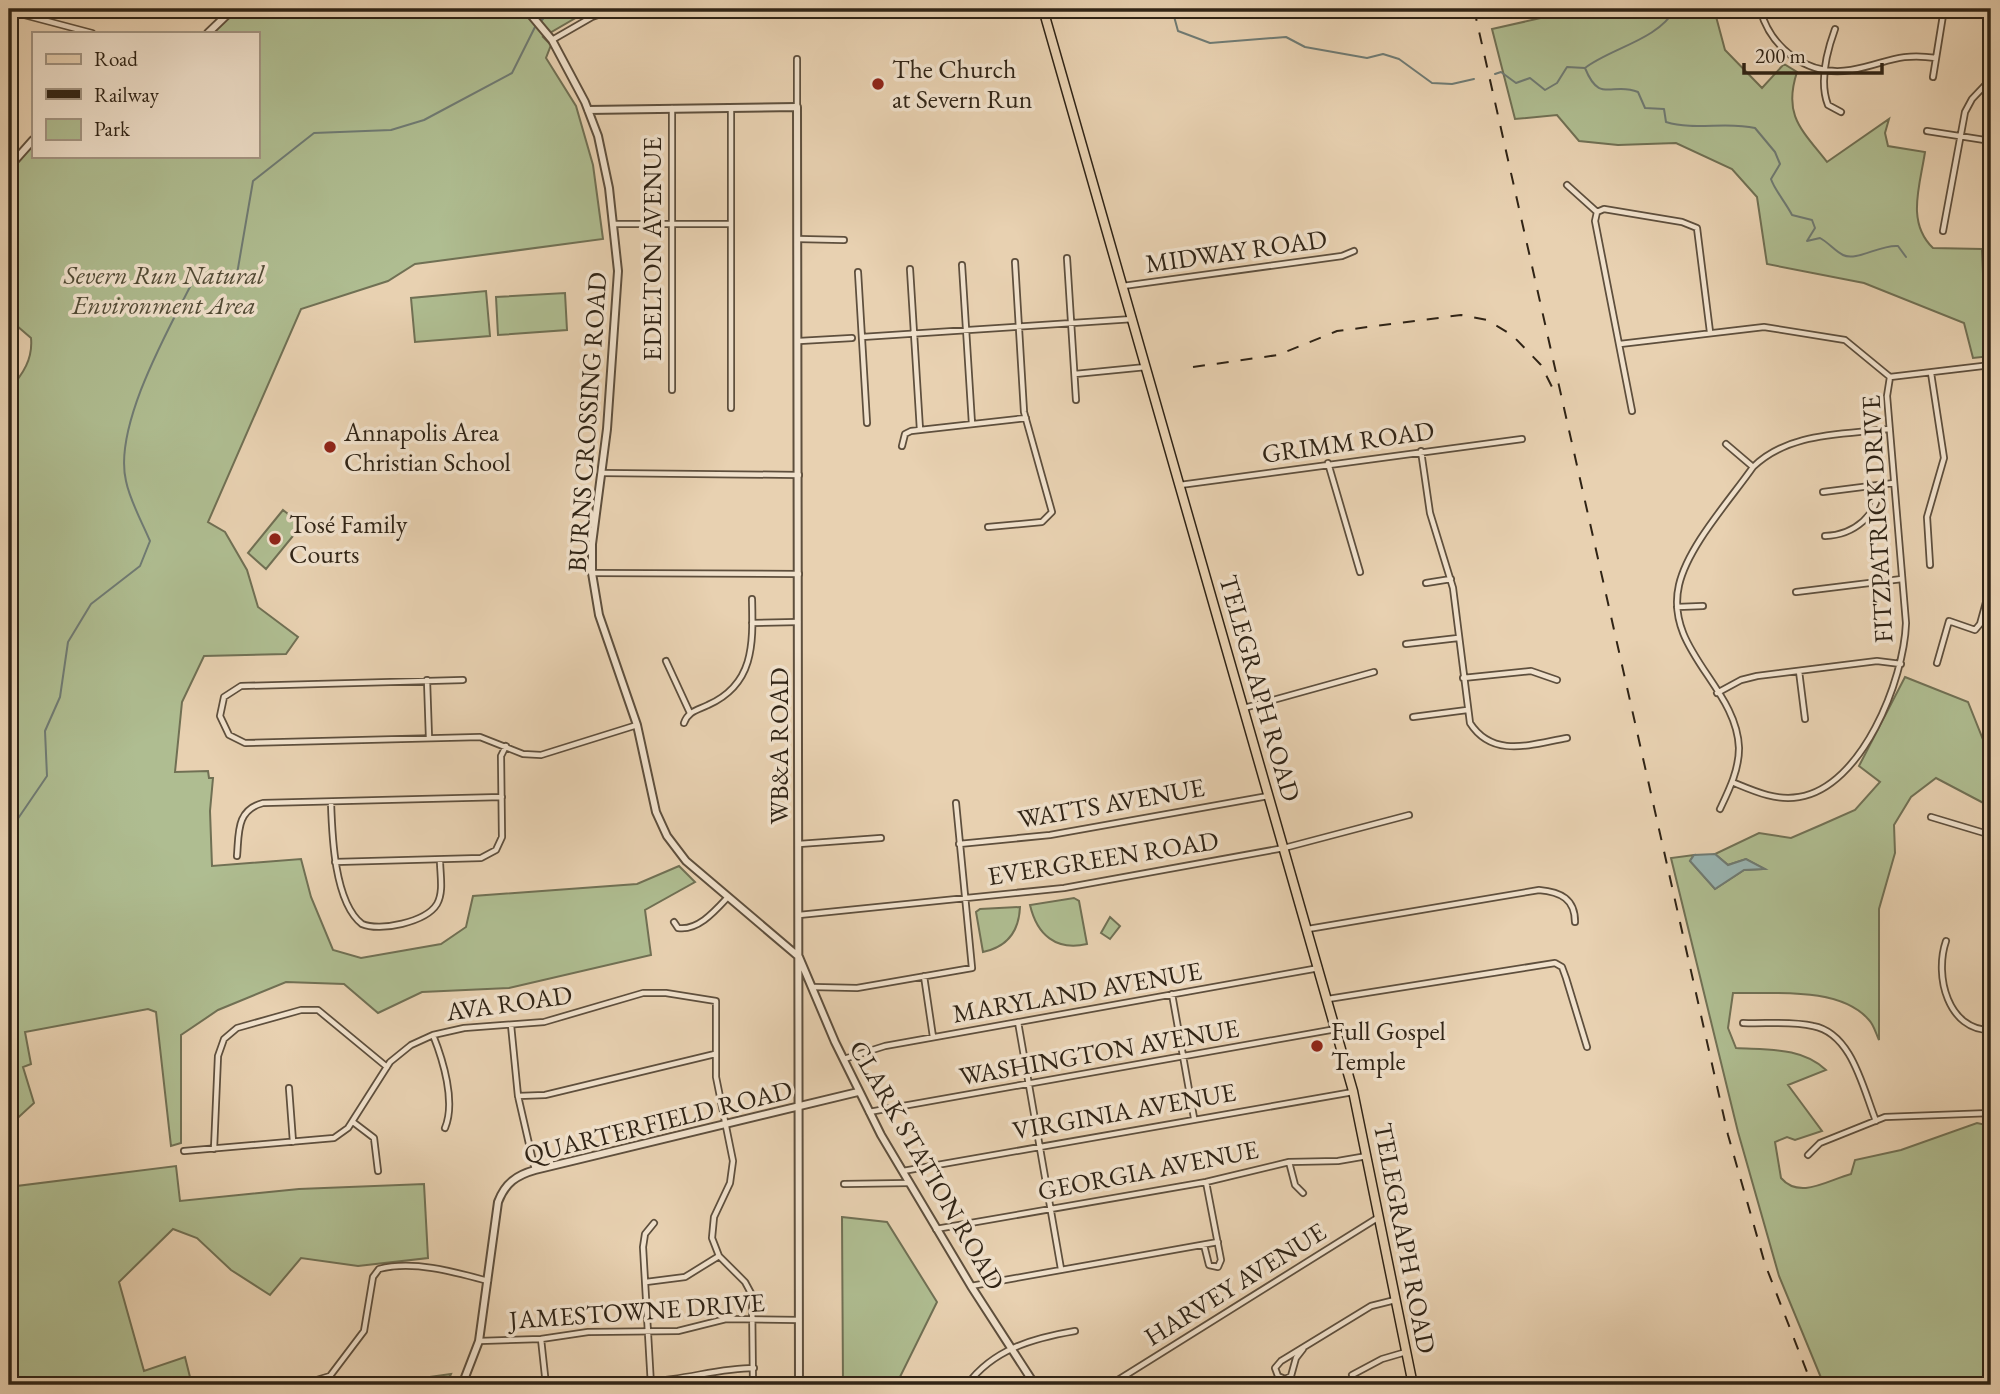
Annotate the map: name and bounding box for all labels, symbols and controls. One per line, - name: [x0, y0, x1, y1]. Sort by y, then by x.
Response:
- legend: [32, 32, 259, 158]
- scale bar: [1744, 32, 1883, 76]
- text: 200 m: [1755, 42, 1806, 69]
- text: Road: [94, 45, 138, 72]
- place label: The Church at Severn Run: [892, 52, 1033, 116]
- marker: The Church at Severn Run: [870, 76, 886, 92]
- text: Railway: [94, 81, 160, 108]
- text: Park: [94, 115, 131, 142]
- street label: EDELTON AVENUE: [635, 136, 669, 361]
- street label: MIDWAY ROAD: [1143, 221, 1329, 281]
- park label: Severn Run Natural Environment Area: [63, 258, 265, 322]
- street label: BURNS CROSSING ROAD: [560, 271, 614, 573]
- street label: FITZPATRICK DRIVE: [1854, 394, 1900, 644]
- street label: GRIMM ROAD: [1260, 413, 1436, 471]
- place label: Annapolis Area Christian School: [343, 415, 511, 479]
- marker: Annapolis Area Christian School: [322, 439, 338, 455]
- place label: Tosé Family Courts: [289, 507, 408, 571]
- marker: Tosé Family Courts: [267, 531, 283, 547]
- street label: TELEGRAPH ROAD: [1211, 571, 1309, 805]
- street label: WB&A ROAD: [762, 667, 796, 825]
- street label: WATTS AVENUE: [1015, 770, 1207, 836]
- street label: EVERGREEN ROAD: [985, 823, 1221, 893]
- street label: MARYLAND AVENUE: [950, 953, 1205, 1031]
- street label: AVA ROAD: [443, 977, 574, 1029]
- street label: WASHINGTON AVENUE: [956, 1011, 1242, 1093]
- place label: Full Gospel Temple: [1331, 1014, 1446, 1078]
- street label: CLARK STATION ROAD: [842, 1034, 1012, 1296]
- marker: Full Gospel Temple: [1309, 1038, 1325, 1054]
- street label: QUARTERFIELD ROAD: [520, 1072, 796, 1172]
- street label: VIRGINIA AVENUE: [1010, 1075, 1239, 1147]
- street label: TELEGRAPH ROAD: [1366, 1120, 1444, 1356]
- street label: GEORGIA AVENUE: [1035, 1132, 1261, 1208]
- street label: HARVEY AVENUE: [1138, 1214, 1332, 1354]
- street label: JAMESTOWNE DRIVE: [506, 1285, 766, 1337]

